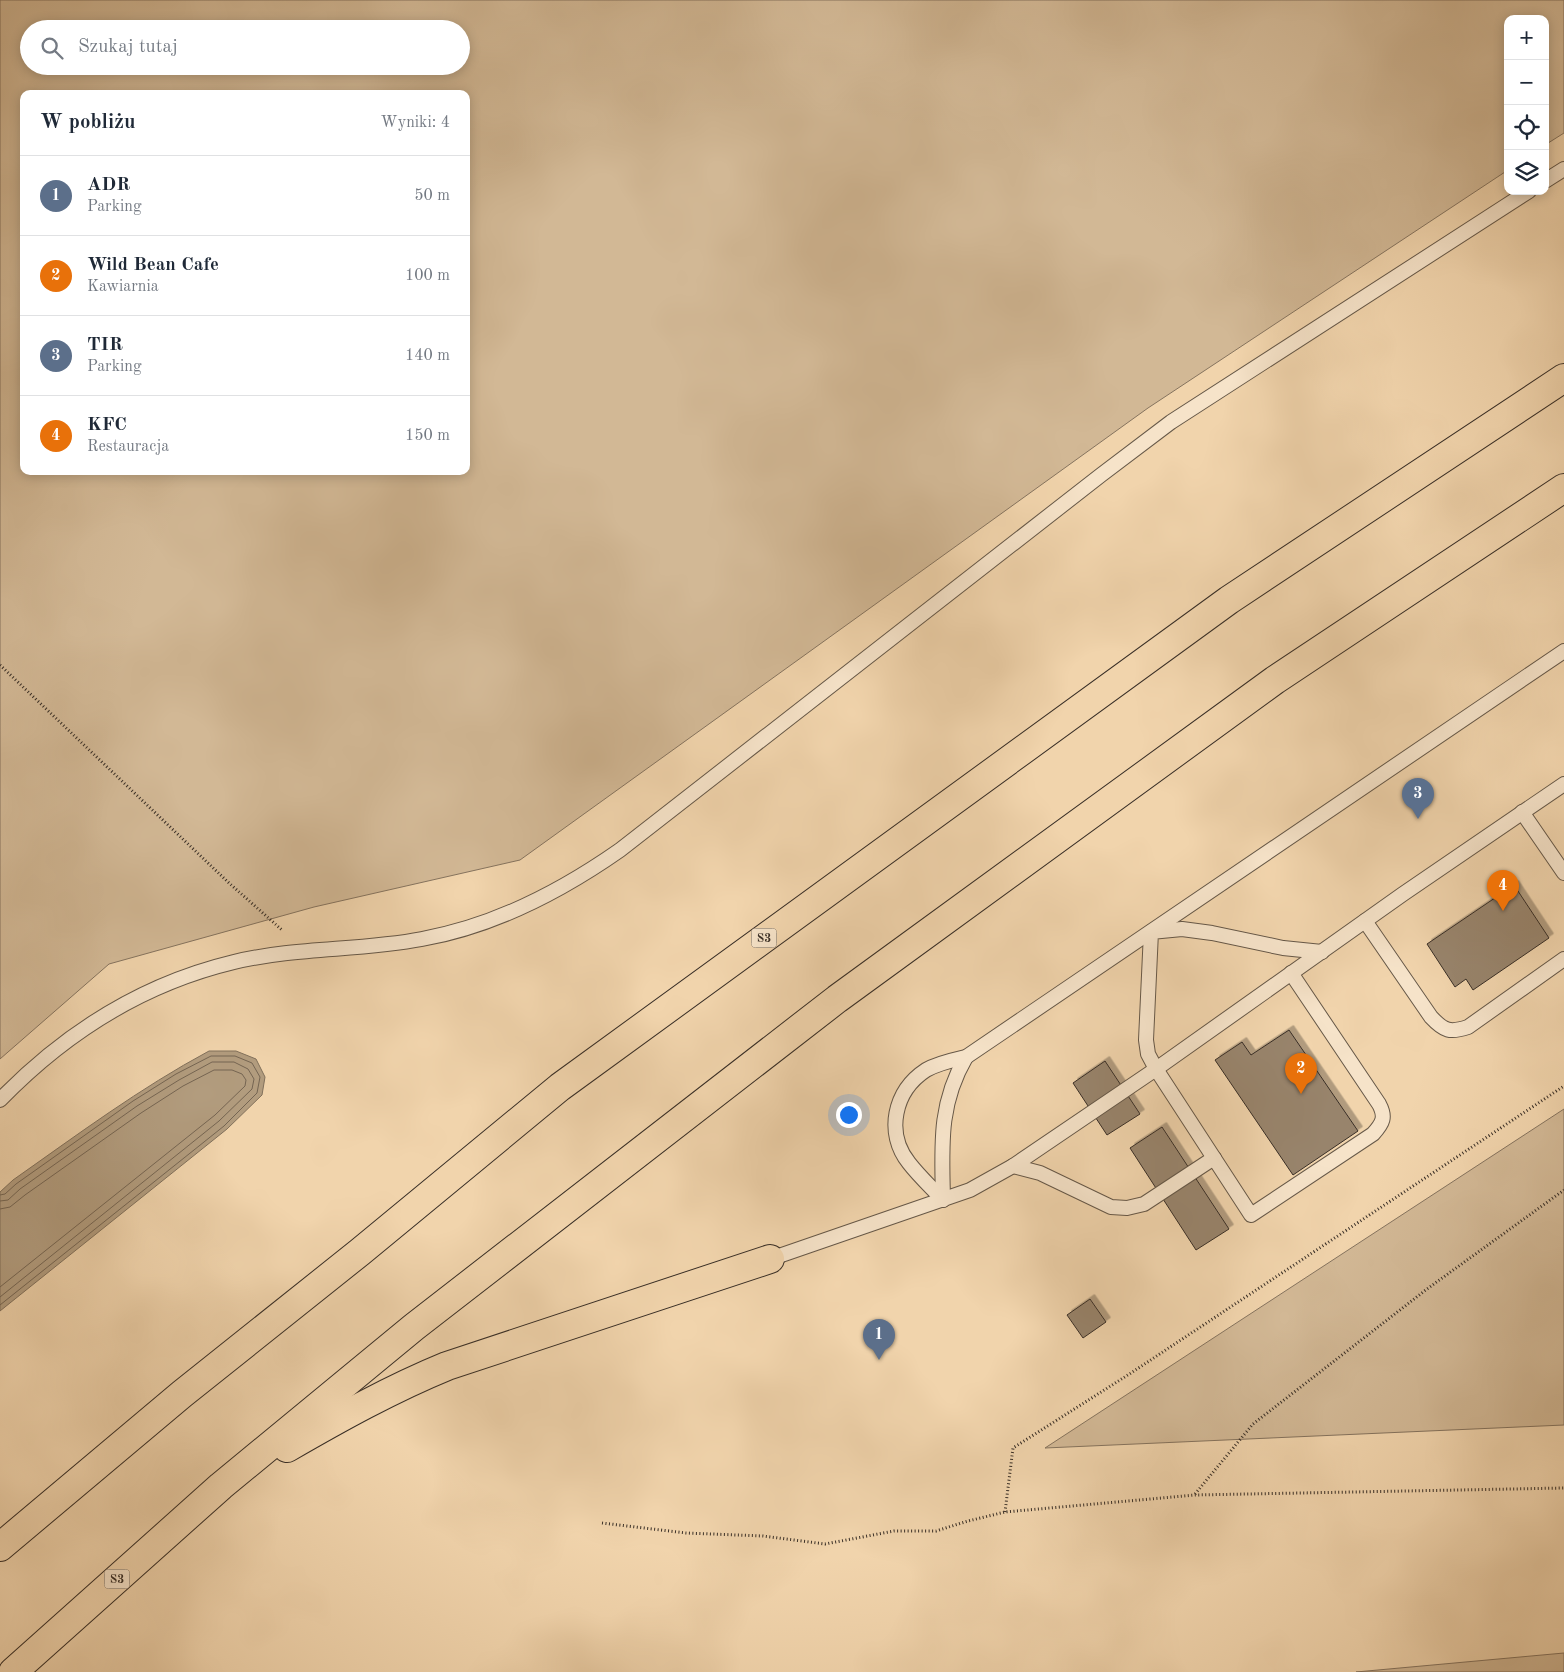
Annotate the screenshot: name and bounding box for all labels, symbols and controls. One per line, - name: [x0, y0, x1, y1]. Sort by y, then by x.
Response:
- map controls: [1504, 15, 1549, 195]
- button: +: [1504, 15, 1549, 60]
- search box: [20, 20, 470, 75]
- icon: search: [38, 34, 66, 62]
- text: Szukaj tutaj: [78, 38, 178, 57]
- button: −: [1504, 60, 1549, 105]
- button: locate: [1504, 105, 1549, 150]
- text: W pobliżu: [40, 112, 135, 133]
- text: Wyniki: 4: [381, 115, 450, 131]
- button: layers: [1504, 150, 1549, 195]
- text: ADR: [87, 176, 130, 195]
- text: 1: [51, 188, 61, 204]
- text: 50 m: [414, 188, 450, 204]
- text: Parking: [87, 199, 142, 215]
- text: Wild Bean Cafe: [87, 256, 219, 275]
- text: 2: [51, 268, 61, 284]
- text: 100 m: [405, 268, 450, 284]
- text: Kawiarnia: [87, 279, 159, 295]
- text: TIR: [87, 336, 123, 355]
- text: 3: [51, 348, 61, 364]
- text: 140 m: [405, 348, 450, 364]
- text: Parking: [87, 359, 142, 375]
- text: KFC: [87, 416, 127, 435]
- text: 4: [51, 428, 61, 444]
- text: 150 m: [405, 428, 450, 444]
- text: Restauracja: [87, 439, 169, 455]
- pin: 3: [1402, 778, 1434, 819]
- pin: 4: [1487, 870, 1519, 911]
- road number: S3: [752, 928, 776, 948]
- pin: 2: [1285, 1053, 1317, 1094]
- your location: [836, 1102, 862, 1128]
- pin: 1: [863, 1319, 895, 1360]
- road number: S3: [104, 1570, 130, 1588]

